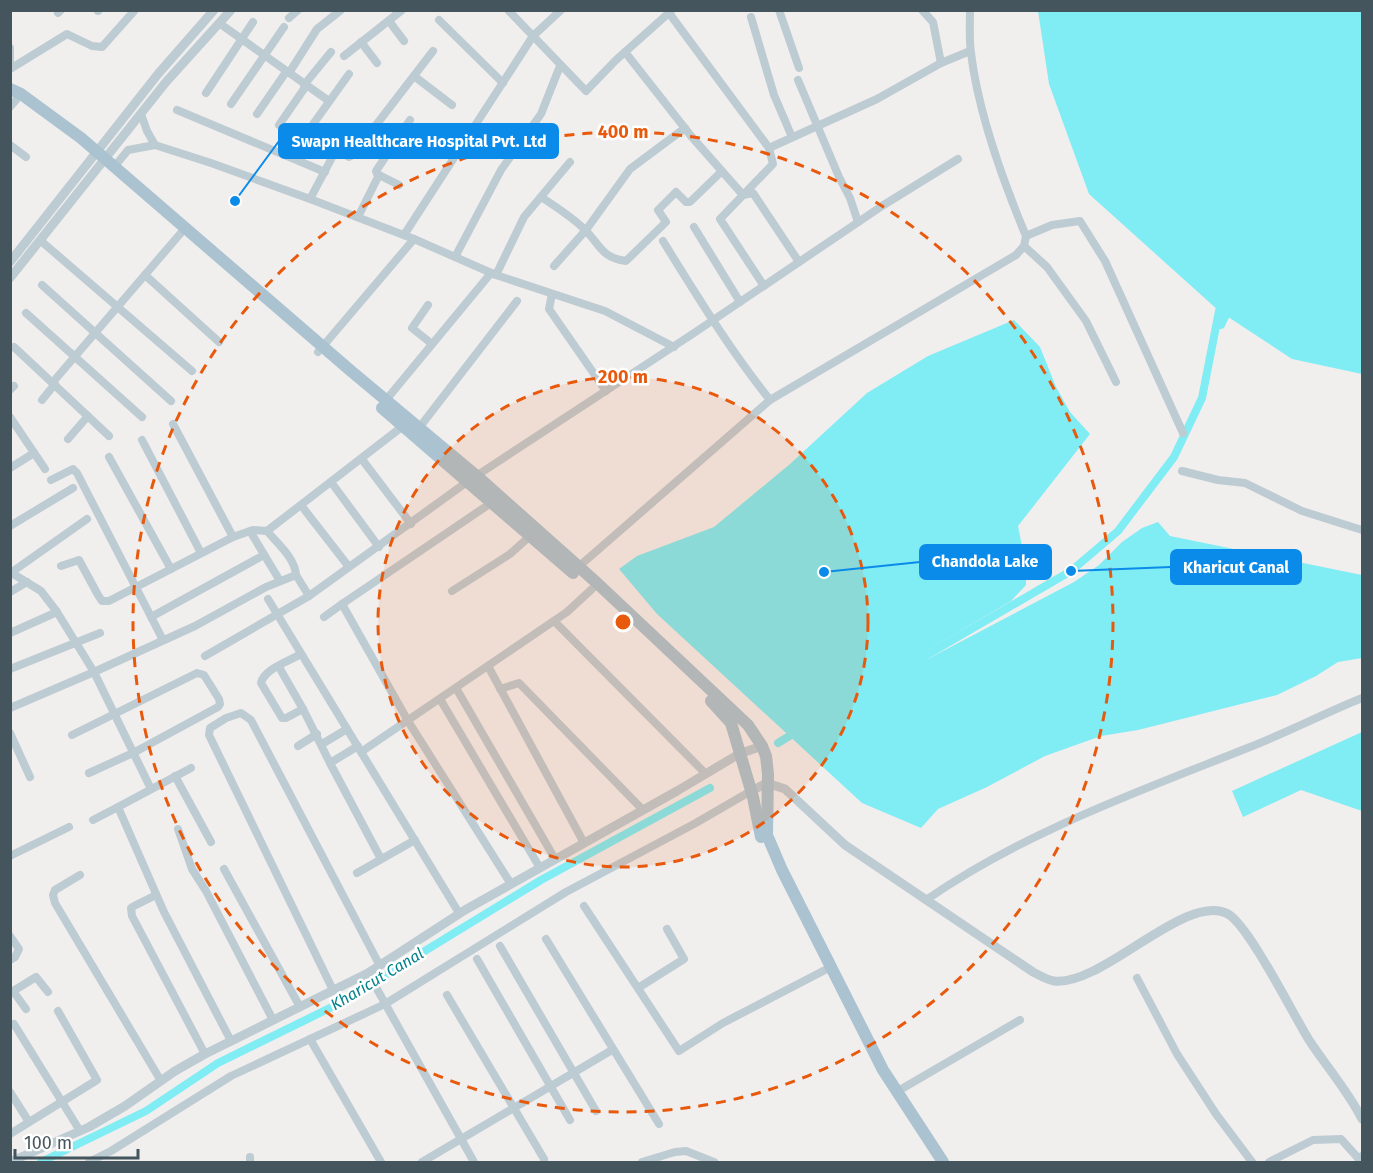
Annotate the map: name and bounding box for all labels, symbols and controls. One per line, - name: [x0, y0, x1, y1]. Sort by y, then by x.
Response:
- text: 400 m: [598, 121, 648, 143]
- callout: Swapn Healthcare Hospital Pvt. Ltd: [279, 124, 558, 158]
- text: Swapn Healthcare Hospital Pvt. Ltd: [291, 132, 547, 151]
- text: 200 m: [598, 366, 648, 388]
- callout: Chandola Lake: [920, 545, 1051, 579]
- callout: Kharicut Canal: [1171, 550, 1301, 584]
- text: Chandola Lake: [932, 552, 1039, 571]
- text: Kharicut Canal: [1183, 558, 1289, 577]
- centre of rings: [613, 612, 633, 632]
- water label: Kharicut Canal: [327, 944, 427, 1014]
- scale bar: [15, 1122, 138, 1160]
- text: 100 m: [24, 1132, 72, 1154]

